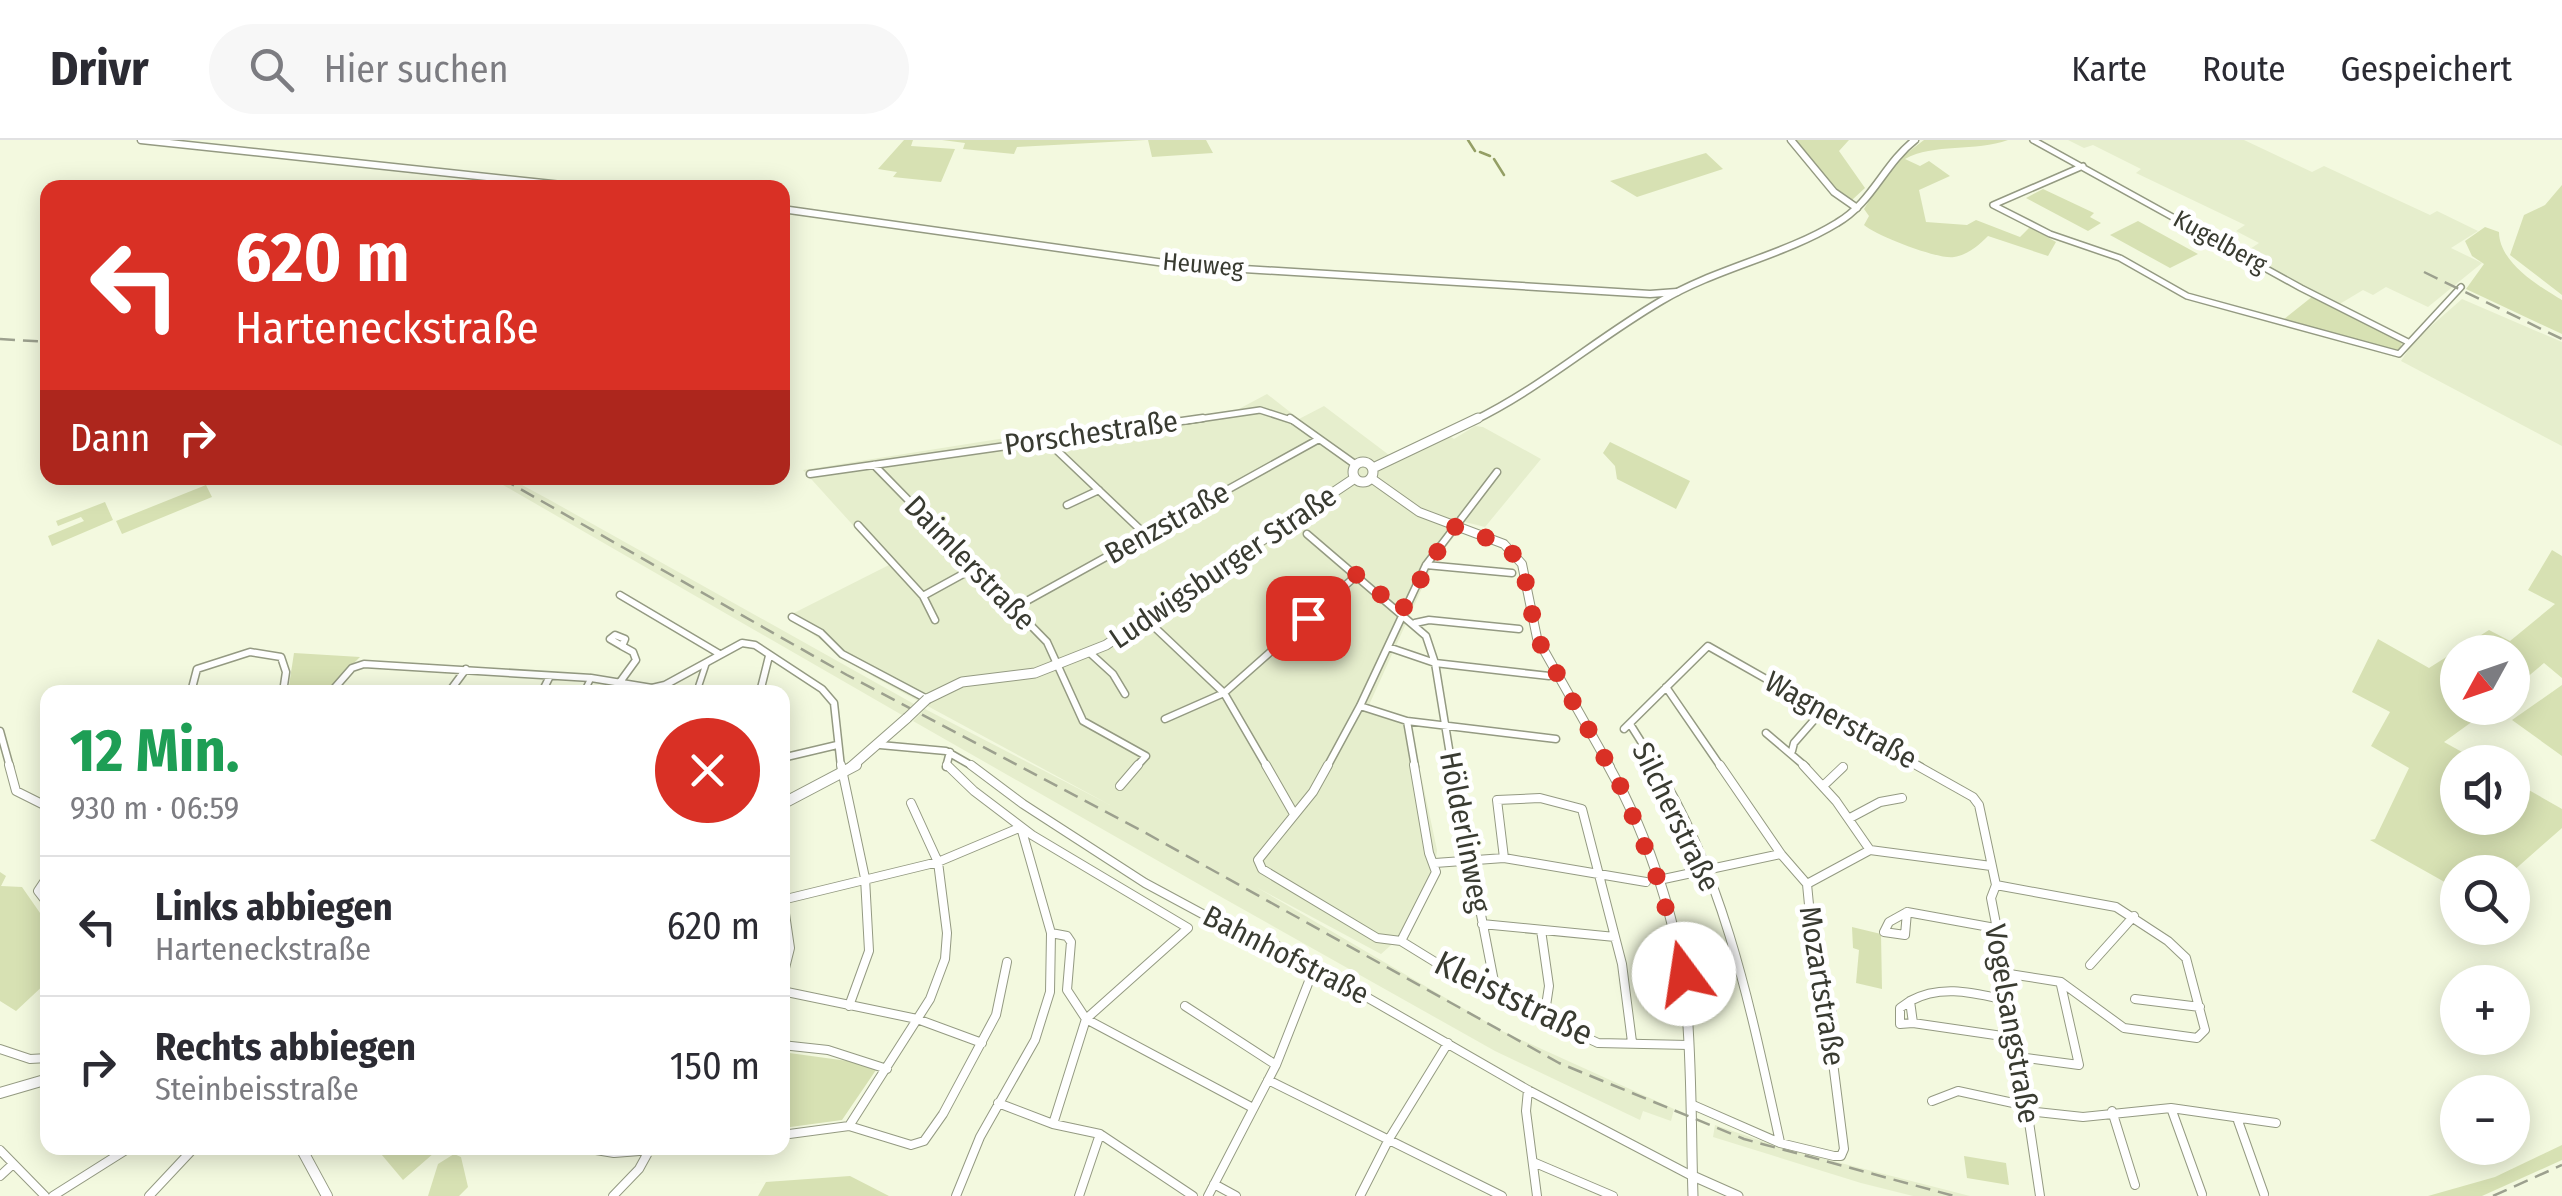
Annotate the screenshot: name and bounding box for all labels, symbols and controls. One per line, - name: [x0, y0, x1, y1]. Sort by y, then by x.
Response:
- search box: [209, 24, 909, 114]
- text: Drivr: [50, 40, 149, 98]
- icon: search: [244, 42, 299, 97]
- text: Hier suchen: [324, 46, 508, 92]
- text: Karte: [2071, 48, 2147, 90]
- text: Route: [2202, 48, 2286, 90]
- text: Gespeichert: [2341, 48, 2512, 90]
- street label: Kugelberg: [2168, 204, 2272, 280]
- text: 620 m: [235, 216, 410, 300]
- icon: left: [70, 220, 200, 350]
- street label: Heuweg: [1161, 247, 1245, 283]
- text: Harteneckstraße: [235, 301, 539, 355]
- street label: Porschestraße: [1002, 403, 1180, 463]
- icon: right: [170, 410, 225, 465]
- text: Dann: [70, 415, 150, 461]
- street label: Benzstraße: [1099, 474, 1235, 572]
- street label: Ludwigsburger Straße: [1103, 478, 1343, 656]
- street label: Daimlerstraße: [897, 488, 1043, 638]
- pin: [1266, 576, 1351, 661]
- icon: arrive: [1281, 591, 1336, 646]
- north arrow: [2440, 635, 2530, 725]
- map controls: [2440, 635, 2530, 1165]
- street label: Wagnerstraße: [1759, 663, 1923, 777]
- text: 12 Min.: [70, 715, 240, 787]
- button: close: [655, 718, 760, 823]
- street label: Silcherstraße: [1624, 737, 1728, 897]
- button: sound: [2440, 745, 2530, 835]
- street label: Hölderlinweg: [1432, 749, 1498, 916]
- text: 930 m · 06:59: [70, 789, 239, 827]
- button: search: [2440, 855, 2530, 945]
- text: Links abbiegen: [155, 884, 393, 930]
- street label: Bahnhofstraße: [1197, 898, 1375, 1012]
- icon: left: [70, 899, 125, 954]
- text: 620 m: [667, 903, 760, 949]
- street label: Mozartstraße: [1792, 904, 1852, 1068]
- position arrow: [1632, 922, 1736, 1026]
- street label: Vogelsangstraße: [1977, 922, 2047, 1126]
- text: Harteneckstraße: [155, 930, 371, 968]
- street label: Kleiststraße: [1428, 942, 1600, 1054]
- button: +: [2440, 965, 2530, 1055]
- text: Rechts abbiegen: [155, 1024, 416, 1070]
- icon: right: [70, 1039, 125, 1094]
- text: 150 m: [670, 1043, 760, 1089]
- text: Steinbeisstraße: [155, 1070, 359, 1108]
- button: −: [2440, 1075, 2530, 1165]

